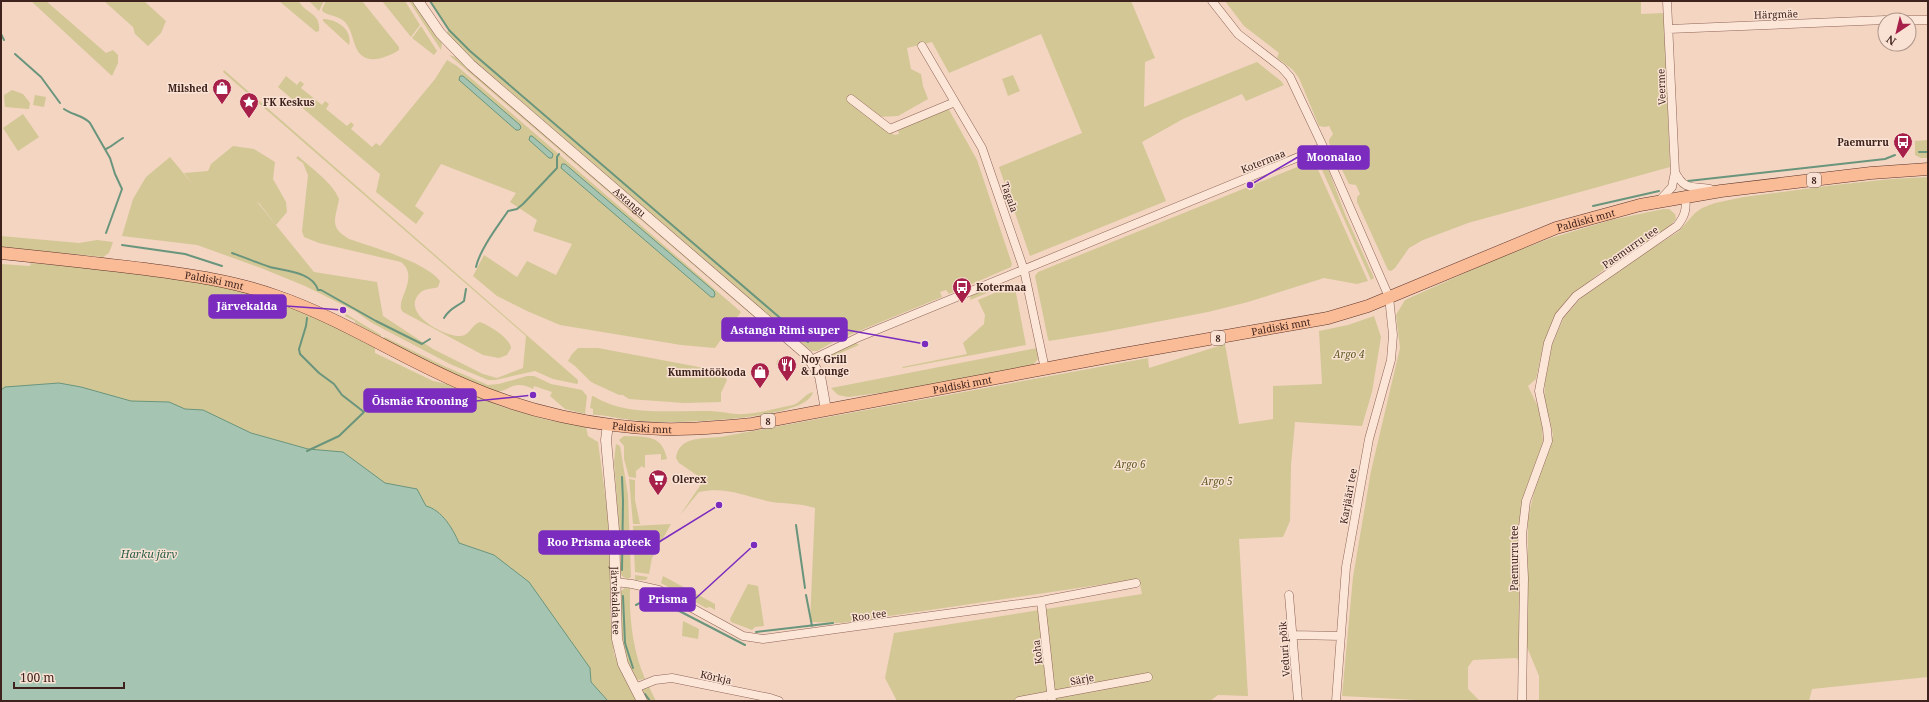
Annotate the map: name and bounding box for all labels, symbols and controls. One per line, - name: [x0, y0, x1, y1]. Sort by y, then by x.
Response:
- street label: Härgmäe: [1754, 6, 1798, 22]
- north arrow: [1877, 12, 1917, 52]
- text: N: [1883, 32, 1899, 49]
- street label: Veerme: [1653, 69, 1669, 105]
- shop icon: Milshed: [211, 77, 233, 105]
- place label: Milshed: [168, 81, 209, 95]
- place icon: FK Keskus: [238, 91, 260, 119]
- place label: FK Keskus: [263, 95, 315, 109]
- bus stop icon: Paemurru: [1892, 131, 1914, 159]
- place label: Paemurru: [1837, 135, 1889, 149]
- street label: Kotermaa: [1239, 146, 1288, 176]
- callout: Moonalao: [1298, 146, 1369, 169]
- text: Moonalao: [1306, 149, 1362, 164]
- road number: 8: [1807, 173, 1821, 187]
- street label: Tagala: [998, 180, 1022, 214]
- street label: Astangu: [610, 184, 649, 220]
- street label: Paldiski mnt: [1555, 205, 1617, 235]
- street label: Paemurru tee: [1599, 223, 1661, 271]
- street label: Paldiski mnt: [184, 268, 246, 293]
- bus stop icon: Kotermaa: [951, 276, 973, 304]
- place label: Kotermaa: [976, 280, 1026, 294]
- callout: Järvekalda: [209, 295, 286, 318]
- text: Järvekalda: [216, 298, 278, 313]
- street label: Paldiski mnt: [1250, 314, 1312, 338]
- callout: Astangu Rimi super: [722, 318, 847, 341]
- text: Astangu Rimi super: [730, 322, 840, 337]
- road number: 8: [1211, 331, 1225, 345]
- park label: Argo 4: [1332, 347, 1365, 361]
- place label: Noy Grill & Lounge: [801, 352, 849, 378]
- restaurant icon: Noy Grill & Lounge: [776, 354, 798, 382]
- shop icon: Kummitöökoda: [749, 361, 771, 389]
- place label: Kummitöökoda: [668, 365, 746, 379]
- street label: Paldiski mnt: [931, 372, 993, 397]
- callout: Õismäe Krooning: [364, 389, 476, 412]
- text: Õismäe Krooning: [372, 393, 469, 408]
- road number: 8: [761, 414, 775, 428]
- street label: Paldiski mnt: [611, 418, 672, 436]
- park label: Argo 6: [1113, 457, 1146, 471]
- street label: Karjääri tee: [1336, 467, 1360, 525]
- supermarket icon: Olerex: [647, 468, 669, 496]
- place label: Olerex: [672, 472, 707, 486]
- park label: Argo 5: [1200, 474, 1233, 488]
- street label: Paemurru tee: [1507, 525, 1521, 591]
- callout: Roo Prisma apteek: [539, 531, 659, 554]
- text: Roo Prisma apteek: [547, 534, 651, 549]
- water label: Harku järv: [120, 546, 177, 561]
- street label: Järvekalda tee: [608, 565, 624, 635]
- callout: Prisma: [640, 588, 695, 611]
- text: Prisma: [648, 591, 688, 606]
- street label: Roo tee: [851, 606, 887, 624]
- street label: Veduri põik: [1275, 621, 1293, 677]
- street label: Koha: [1029, 639, 1045, 665]
- scale bar: [14, 664, 124, 690]
- street label: Kõrkja: [699, 667, 733, 687]
- text: 100 m: [20, 669, 55, 686]
- street label: Särje: [1069, 670, 1095, 688]

